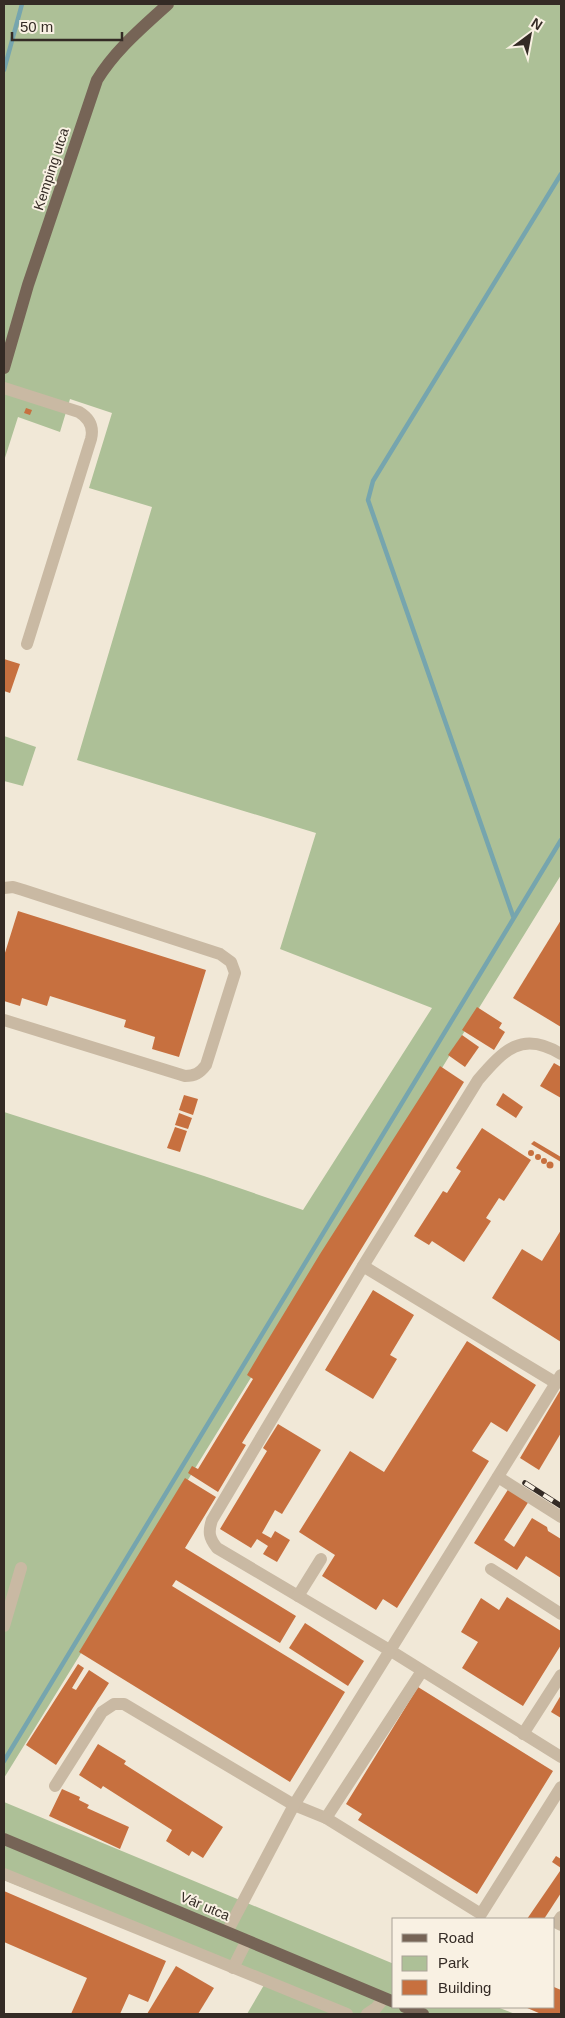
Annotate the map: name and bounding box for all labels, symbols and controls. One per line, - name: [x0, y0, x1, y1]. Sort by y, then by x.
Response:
- scale bar: [12, 10, 122, 42]
- north arrow: [505, 10, 555, 60]
- text: N: [528, 15, 545, 33]
- text: 50 m: [20, 18, 53, 35]
- street label: Kemping utca: [30, 126, 72, 212]
- street label: Vár utca: [178, 1888, 232, 1924]
- legend: [392, 1918, 555, 2008]
- text: Road: [438, 1929, 474, 1946]
- text: Park: [438, 1954, 469, 1971]
- text: Building: [438, 1979, 491, 1996]

